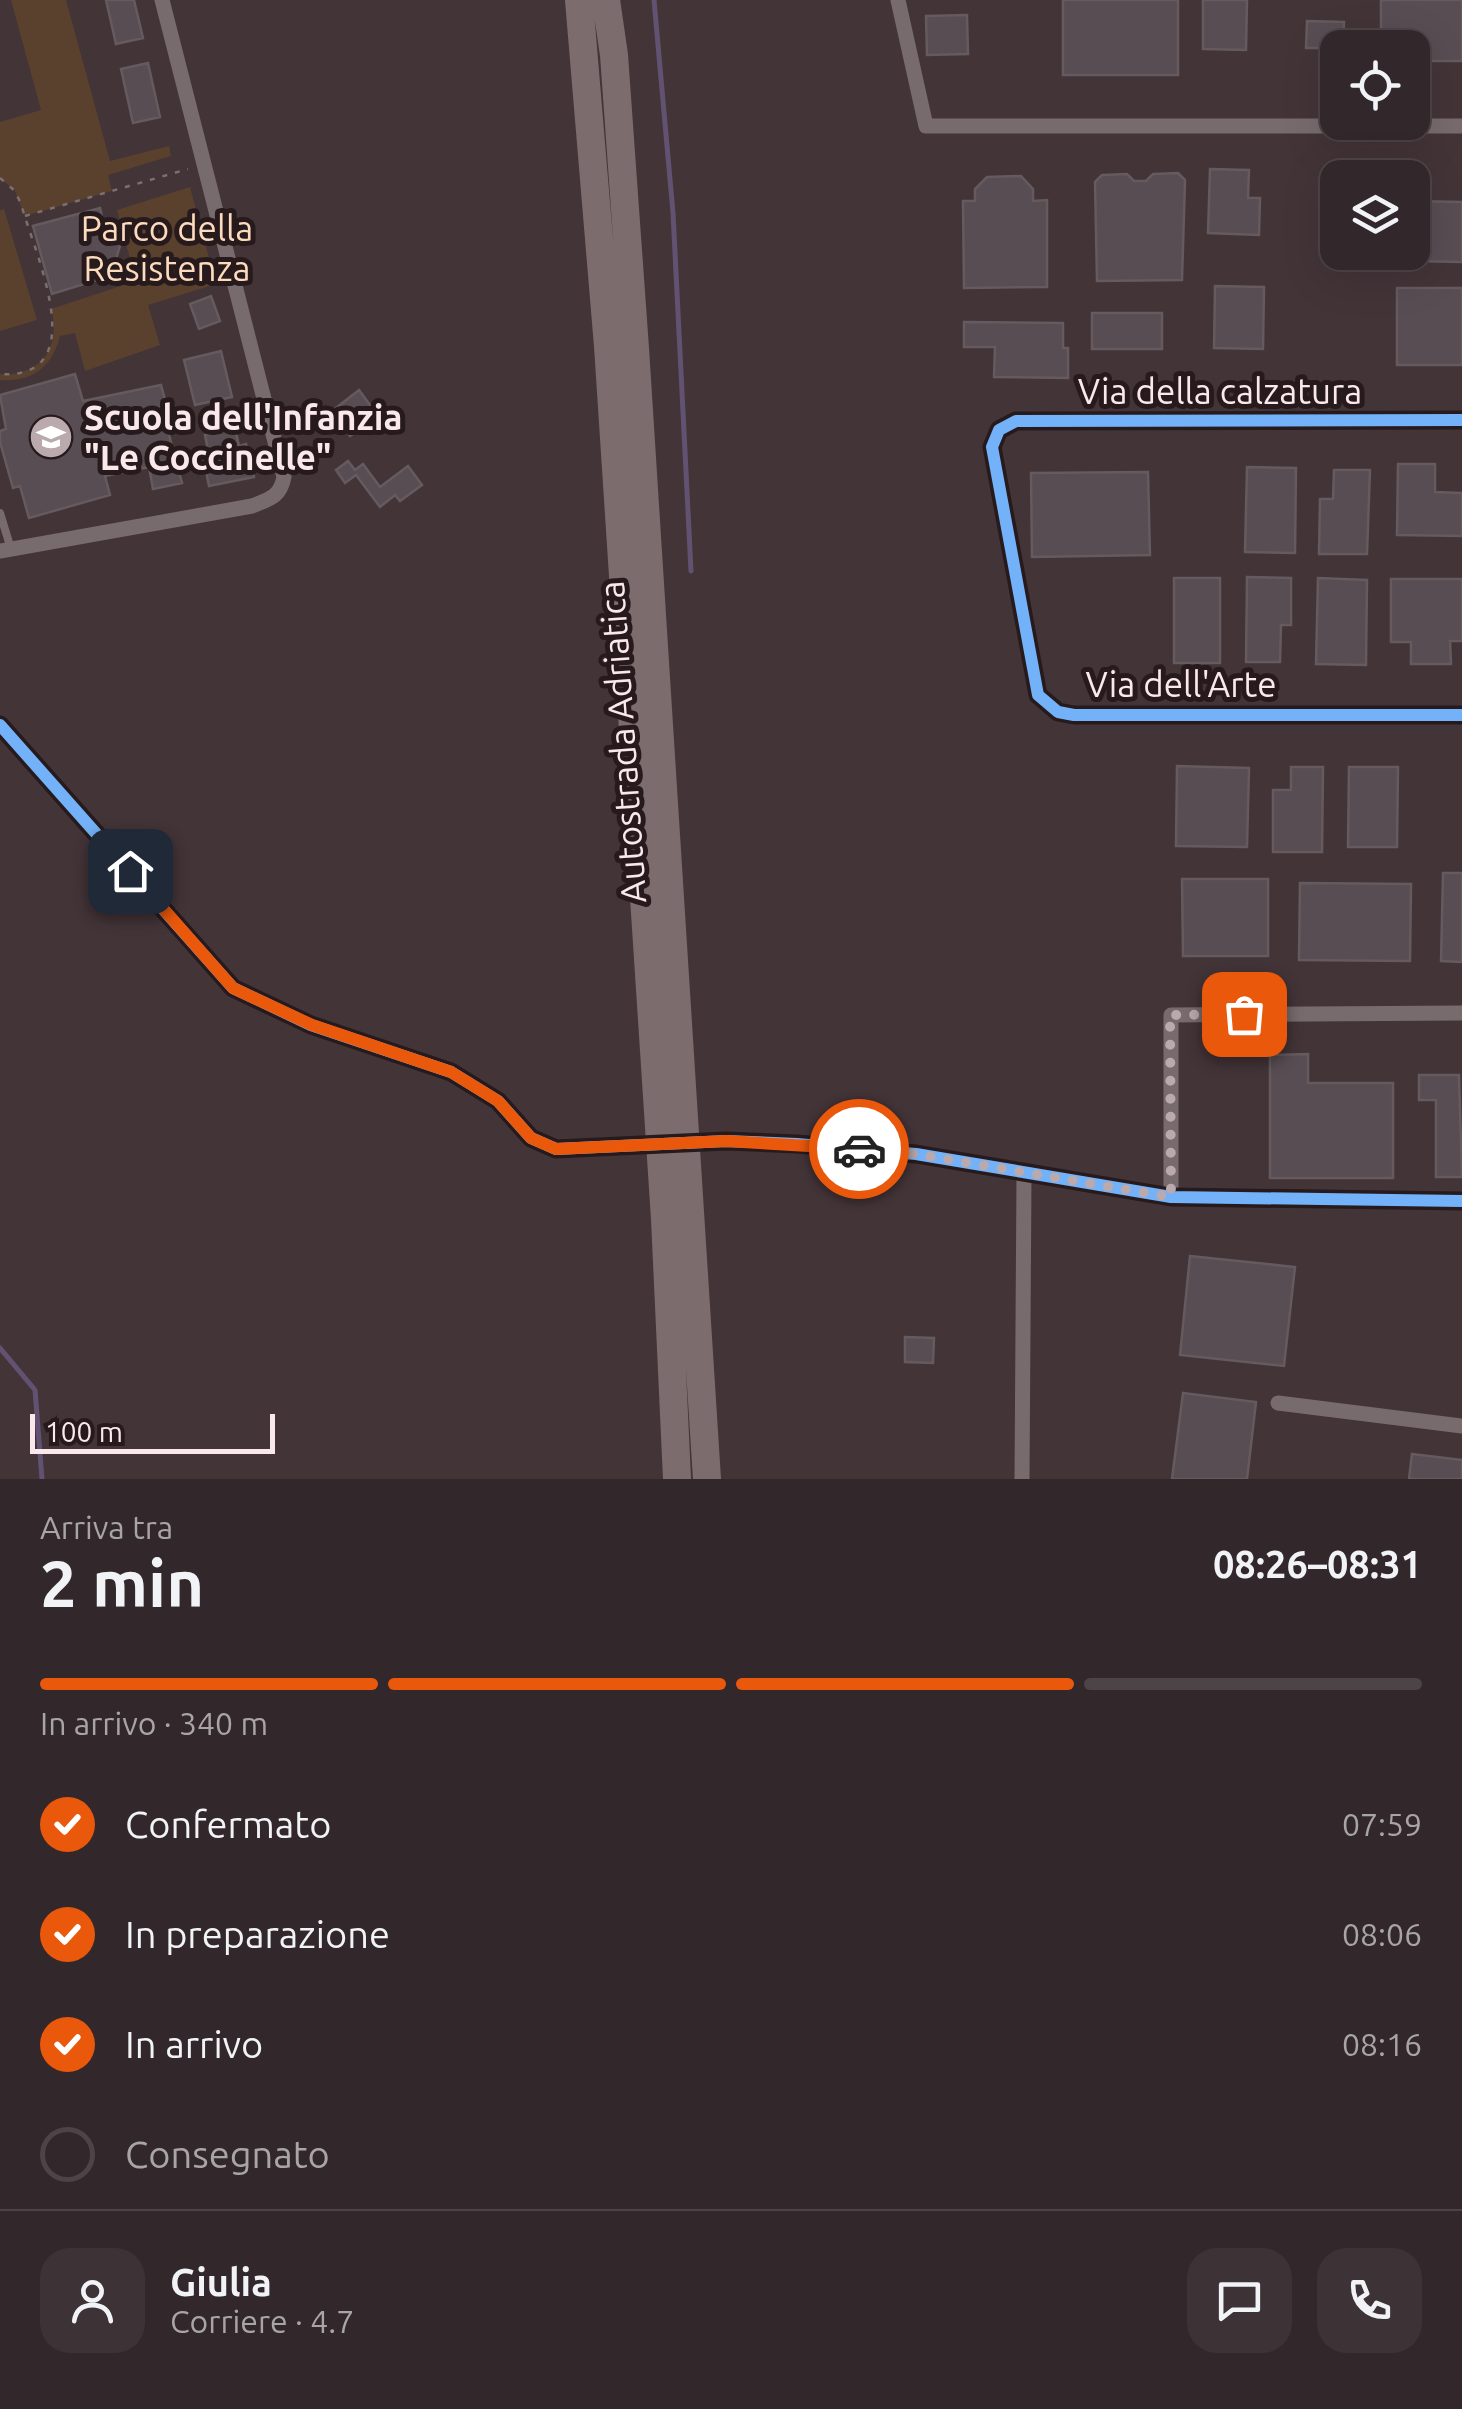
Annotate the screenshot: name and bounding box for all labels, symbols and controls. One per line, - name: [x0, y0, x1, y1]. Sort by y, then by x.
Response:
- map controls: [1320, 30, 1430, 270]
- button: locate: [1320, 30, 1430, 140]
- button: layers: [1320, 160, 1430, 270]
- park label: Parco della Resistenza: [81, 208, 253, 288]
- street label: Via della calzatura: [1078, 371, 1362, 411]
- place label: Scuola dell'Infanzia "Le Coccinelle": [84, 397, 402, 477]
- school or university icon: Scuola dell'Infanzia "Le Coccinelle": [28, 414, 74, 460]
- street label: Autostrada Adriatica: [591, 580, 653, 904]
- street label: Via dell'Arte: [1085, 664, 1277, 704]
- pin: [88, 829, 173, 914]
- icon: home: [103, 844, 158, 899]
- pin: [1202, 972, 1287, 1057]
- icon: bag: [1217, 987, 1272, 1042]
- courier: [809, 1099, 909, 1199]
- icon: car: [832, 1122, 887, 1177]
- scale bar: [30, 1409, 275, 1454]
- text: 100 m: [45, 1416, 123, 1447]
- text: Arriva tra: [40, 1509, 173, 1545]
- text: 08:26–08:31: [1213, 1543, 1422, 1585]
- text: 2 min: [40, 1546, 204, 1619]
- text: In arrivo · 340 m: [40, 1705, 268, 1741]
- icon: check: [40, 1797, 95, 1852]
- text: Confermato: [125, 1803, 331, 1845]
- text: 07:59: [1342, 1806, 1422, 1842]
- icon: check: [40, 1907, 95, 1962]
- text: In preparazione: [125, 1913, 390, 1955]
- text: 08:06: [1342, 1916, 1422, 1952]
- icon: check: [40, 2017, 95, 2072]
- text: In arrivo: [125, 2023, 263, 2065]
- text: 08:16: [1342, 2026, 1422, 2062]
- text: Consegnato: [125, 2133, 330, 2175]
- button: person: [40, 2248, 145, 2353]
- button: chat: [1187, 2248, 1292, 2353]
- button: phone: [1317, 2248, 1422, 2353]
- text: Giulia: [170, 2261, 272, 2303]
- text: Corriere · 4.7: [170, 2303, 354, 2339]

